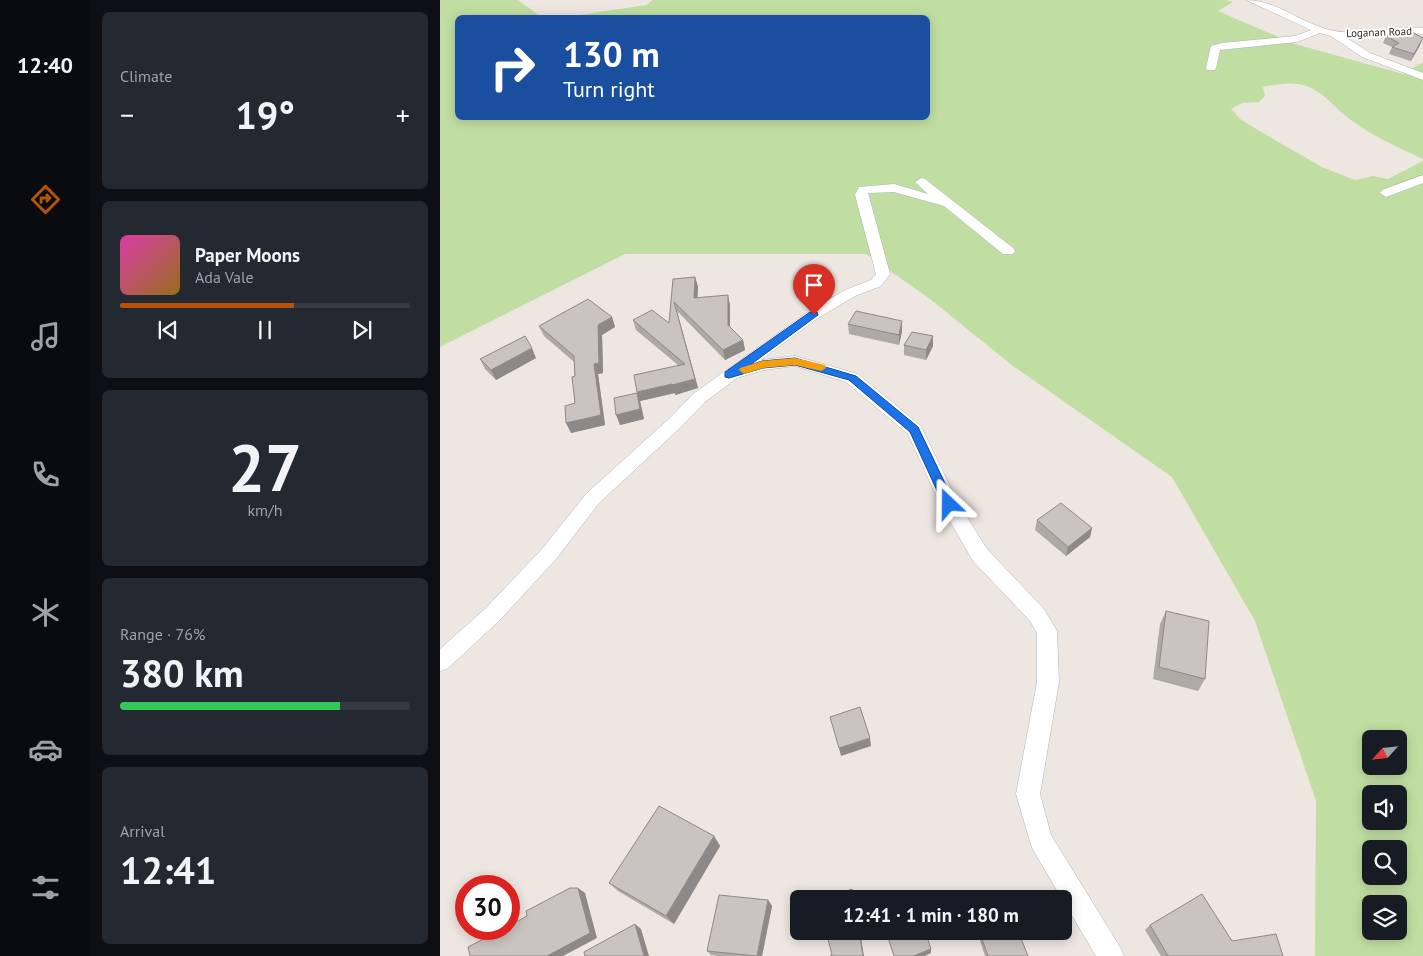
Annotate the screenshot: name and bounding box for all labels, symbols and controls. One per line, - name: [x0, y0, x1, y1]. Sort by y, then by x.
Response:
- street label: Loganan Road: [1346, 24, 1412, 40]
- text: 130 m: [563, 31, 660, 77]
- icon: right: [480, 35, 545, 100]
- text: 12:40: [17, 51, 73, 79]
- text: Climate: [120, 66, 172, 86]
- text: Turn right: [563, 75, 655, 103]
- text: 19°: [235, 90, 295, 139]
- text: −: [120, 96, 134, 133]
- text: +: [396, 96, 410, 133]
- icon: directions: [28, 182, 63, 217]
- text: Paper Moons: [195, 243, 300, 267]
- pin: [793, 264, 835, 315]
- text: Ada Vale: [195, 267, 254, 287]
- icon: arrive: [800, 271, 828, 299]
- icon: previous: [154, 316, 182, 344]
- icon: pause: [251, 316, 279, 344]
- icon: next: [348, 316, 376, 344]
- icon: music: [28, 319, 63, 354]
- text: 27: [228, 425, 302, 509]
- icon: phone: [28, 457, 63, 492]
- position arrow: [922, 477, 974, 529]
- text: km/h: [247, 500, 283, 520]
- icon: climate: [28, 595, 63, 630]
- text: Range · 76%: [120, 624, 205, 644]
- text: 380 km: [120, 648, 244, 697]
- north arrow: [1362, 730, 1408, 775]
- map controls: [1362, 730, 1407, 940]
- icon: car: [28, 732, 63, 767]
- button: sound: [1362, 785, 1407, 830]
- text: Arrival: [120, 821, 165, 841]
- button: search: [1362, 840, 1407, 885]
- text: 12:41: [120, 845, 216, 894]
- icon: filters: [28, 870, 63, 905]
- speed limit sign: 30: [455, 875, 520, 940]
- button: layers: [1362, 895, 1407, 940]
- text: 12:41 · 1 min · 180 m: [843, 903, 1019, 927]

